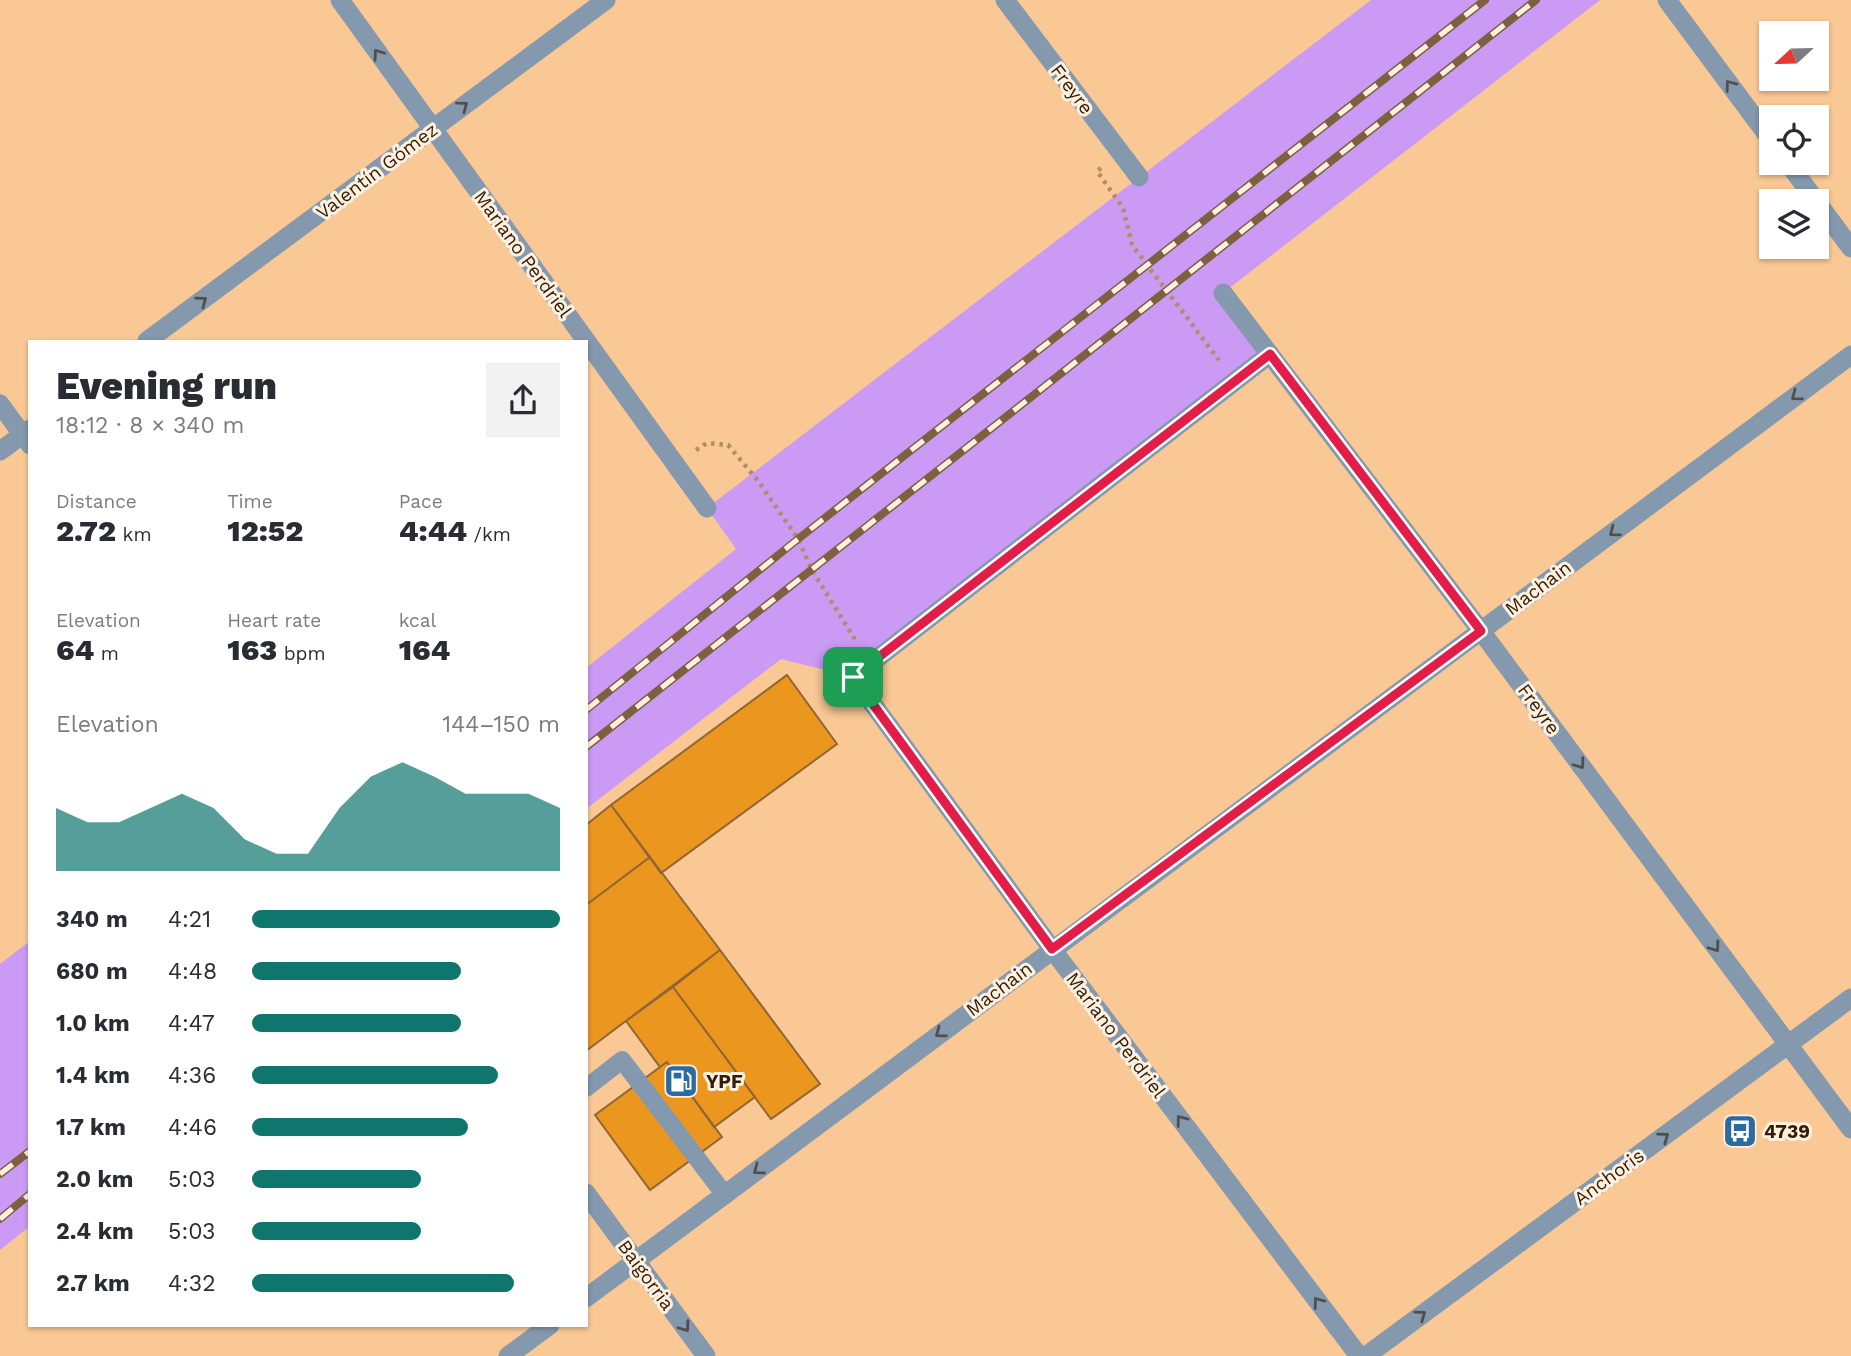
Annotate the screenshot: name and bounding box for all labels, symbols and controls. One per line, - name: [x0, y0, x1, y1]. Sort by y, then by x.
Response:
- north arrow: [1759, 21, 1829, 91]
- map controls: [1759, 21, 1829, 259]
- one-way arrow: [374, 49, 387, 62]
- street label: Freyre: [1046, 59, 1098, 119]
- one-way arrow: [1726, 80, 1739, 93]
- one-way arrow: [456, 102, 468, 115]
- button: locate: [1759, 105, 1829, 175]
- street label: Valentín Gómez: [312, 118, 442, 224]
- street label: Mariano Perdriel: [469, 186, 577, 322]
- button: layers: [1759, 189, 1829, 259]
- one-way arrow: [194, 296, 207, 309]
- button: share: [486, 363, 560, 437]
- text: Evening run: [56, 364, 277, 408]
- one-way arrow: [1791, 388, 1804, 401]
- text: 18:12 · 8 × 340 m: [56, 412, 245, 439]
- text: Distance: [56, 490, 137, 513]
- text: Time: [227, 490, 273, 513]
- text: Pace: [399, 490, 443, 513]
- text: 2.72: [56, 513, 116, 548]
- text: 12:52: [227, 513, 303, 548]
- text: 4:44: [399, 513, 467, 548]
- text: km: [116, 523, 151, 546]
- text: /km: [467, 523, 511, 546]
- one-way arrow: [1609, 524, 1622, 536]
- street label: Machain: [1500, 556, 1576, 620]
- text: Elevation: [56, 609, 141, 632]
- text: Heart rate: [227, 609, 321, 632]
- text: kcal: [399, 609, 436, 632]
- text: 64: [56, 632, 94, 667]
- text: 163: [227, 632, 277, 667]
- text: 164: [399, 632, 450, 667]
- text: m: [94, 642, 119, 665]
- text: bpm: [277, 642, 326, 665]
- pin: [823, 647, 883, 707]
- icon: arrive: [834, 658, 872, 696]
- street label: Freyre: [1513, 679, 1565, 739]
- text: Elevation: [56, 711, 159, 738]
- text: 144–150 m: [442, 711, 560, 738]
- one-way arrow: [1571, 757, 1584, 769]
- text: 340 m: [56, 906, 128, 933]
- text: 4:21: [168, 906, 211, 933]
- one-way arrow: [1707, 940, 1719, 952]
- street label: Machain: [961, 957, 1037, 1021]
- text: 680 m: [56, 958, 128, 985]
- text: 4:48: [168, 958, 217, 985]
- street label: Mariano Perdriel: [1061, 968, 1171, 1103]
- text: 1.0 km: [56, 1010, 130, 1037]
- text: 4:47: [168, 1010, 215, 1037]
- one-way arrow: [935, 1025, 948, 1038]
- text: 1.4 km: [56, 1062, 130, 1089]
- text: 4:36: [168, 1062, 216, 1089]
- fuel station icon: YPF: [662, 1062, 700, 1100]
- place label: YPF: [706, 1070, 743, 1093]
- bus stop icon: 4739: [1721, 1112, 1759, 1150]
- text: 1.7 km: [56, 1114, 126, 1141]
- text: 4:46: [168, 1114, 217, 1141]
- one-way arrow: [1176, 1115, 1189, 1128]
- place label: 4739: [1764, 1120, 1810, 1143]
- one-way arrow: [1656, 1133, 1668, 1145]
- street label: Anchoris: [1570, 1144, 1648, 1210]
- one-way arrow: [753, 1162, 766, 1174]
- text: 2.0 km: [56, 1166, 134, 1193]
- text: 5:03: [168, 1166, 215, 1193]
- text: 2.4 km: [56, 1218, 134, 1245]
- text: 5:03: [168, 1218, 215, 1245]
- street label: Baigorria: [613, 1235, 679, 1315]
- text: 2.7 km: [56, 1270, 130, 1297]
- text: 4:32: [168, 1270, 216, 1297]
- one-way arrow: [1313, 1297, 1326, 1309]
- one-way arrow: [1414, 1311, 1426, 1324]
- one-way arrow: [677, 1319, 689, 1332]

